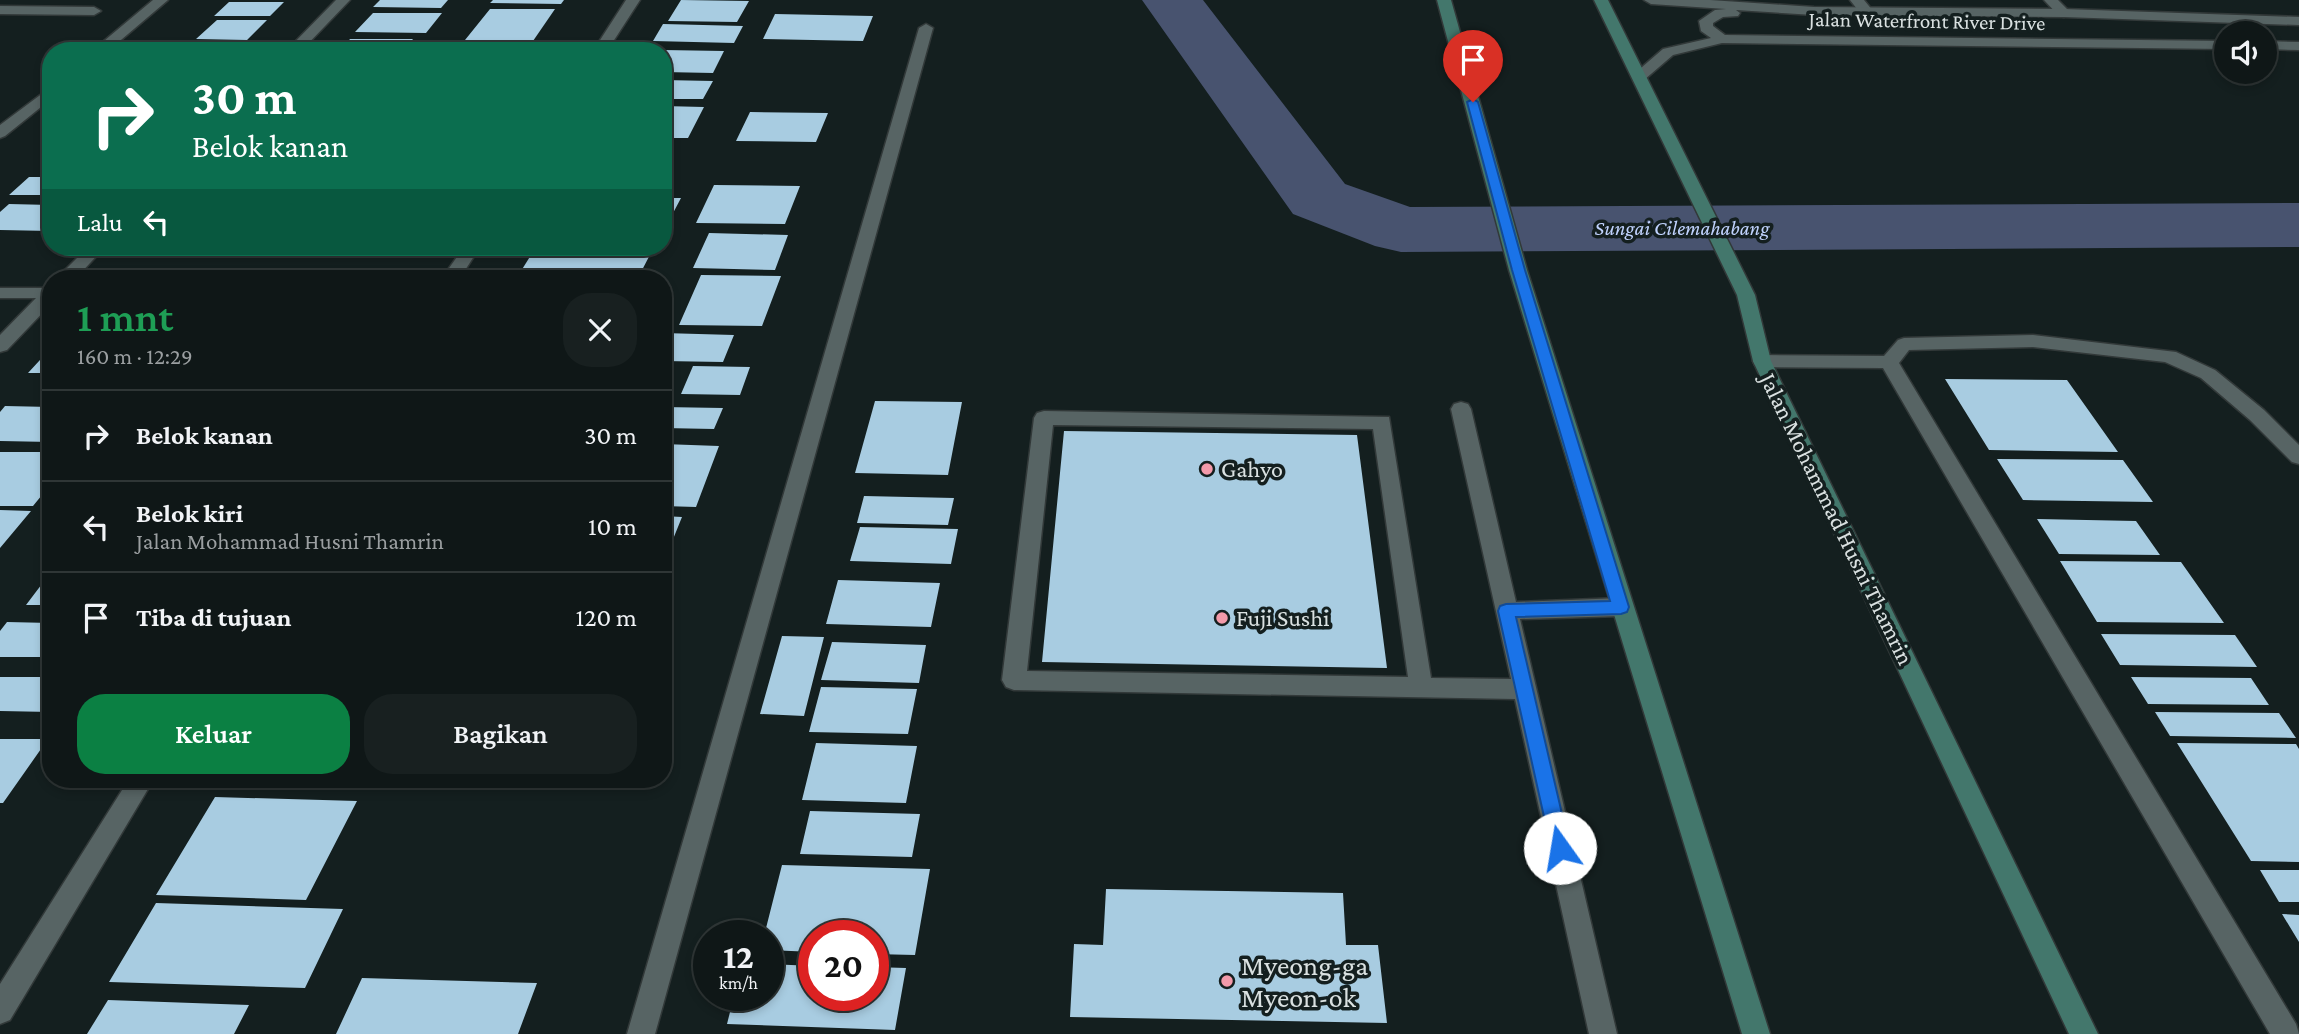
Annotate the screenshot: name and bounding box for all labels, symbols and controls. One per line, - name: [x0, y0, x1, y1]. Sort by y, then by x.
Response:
- street label: Jalan Waterfront River Drive: [1806, 7, 2046, 35]
- map controls: [2214, 21, 2277, 84]
- button: sound: [2214, 21, 2277, 84]
- pin: [1443, 30, 1503, 102]
- icon: arrive: [1454, 41, 1492, 79]
- icon: right: [77, 70, 168, 161]
- text: 30 m: [192, 70, 297, 125]
- text: Belok kanan: [192, 128, 348, 164]
- icon: left: [137, 203, 175, 241]
- text: Lalu: [77, 208, 123, 237]
- water label: Sungai Cilemahabang: [1594, 216, 1770, 240]
- text: 1 mnt: [77, 293, 173, 340]
- button: close: [563, 293, 637, 367]
- text: 160 m · 12:29: [77, 343, 193, 369]
- street label: Jalan Mohammad Husni Thamrin: [1754, 367, 1920, 669]
- icon: right: [77, 417, 115, 455]
- text: Belok kanan: [136, 421, 273, 450]
- text: 30 m: [584, 421, 637, 450]
- place label: Gahyo: [1221, 455, 1283, 482]
- marker: Gahyo: [1199, 461, 1215, 477]
- text: Belok kiri: [136, 499, 243, 528]
- icon: left: [77, 508, 115, 546]
- text: 10 m: [588, 512, 637, 541]
- text: Jalan Mohammad Husni Thamrin: [136, 528, 444, 554]
- icon: arrive: [77, 599, 115, 637]
- text: Tiba di tujuan: [136, 603, 291, 632]
- text: 120 m: [576, 603, 637, 632]
- place label: Fuji Sushi: [1236, 604, 1329, 631]
- marker: Fuji Sushi: [1214, 610, 1230, 626]
- button: Keluar: [77, 694, 350, 774]
- button: Bagikan: [364, 694, 637, 774]
- position arrow: [1523, 811, 1597, 885]
- speed limit sign: 20: [798, 920, 889, 1011]
- text: 12: [723, 937, 754, 976]
- place label: Myeong-ga Myeon-ok: [1241, 950, 1368, 1013]
- text: km/h: [719, 973, 758, 993]
- marker: Myeong-ga Myeon-ok: [1219, 973, 1235, 989]

